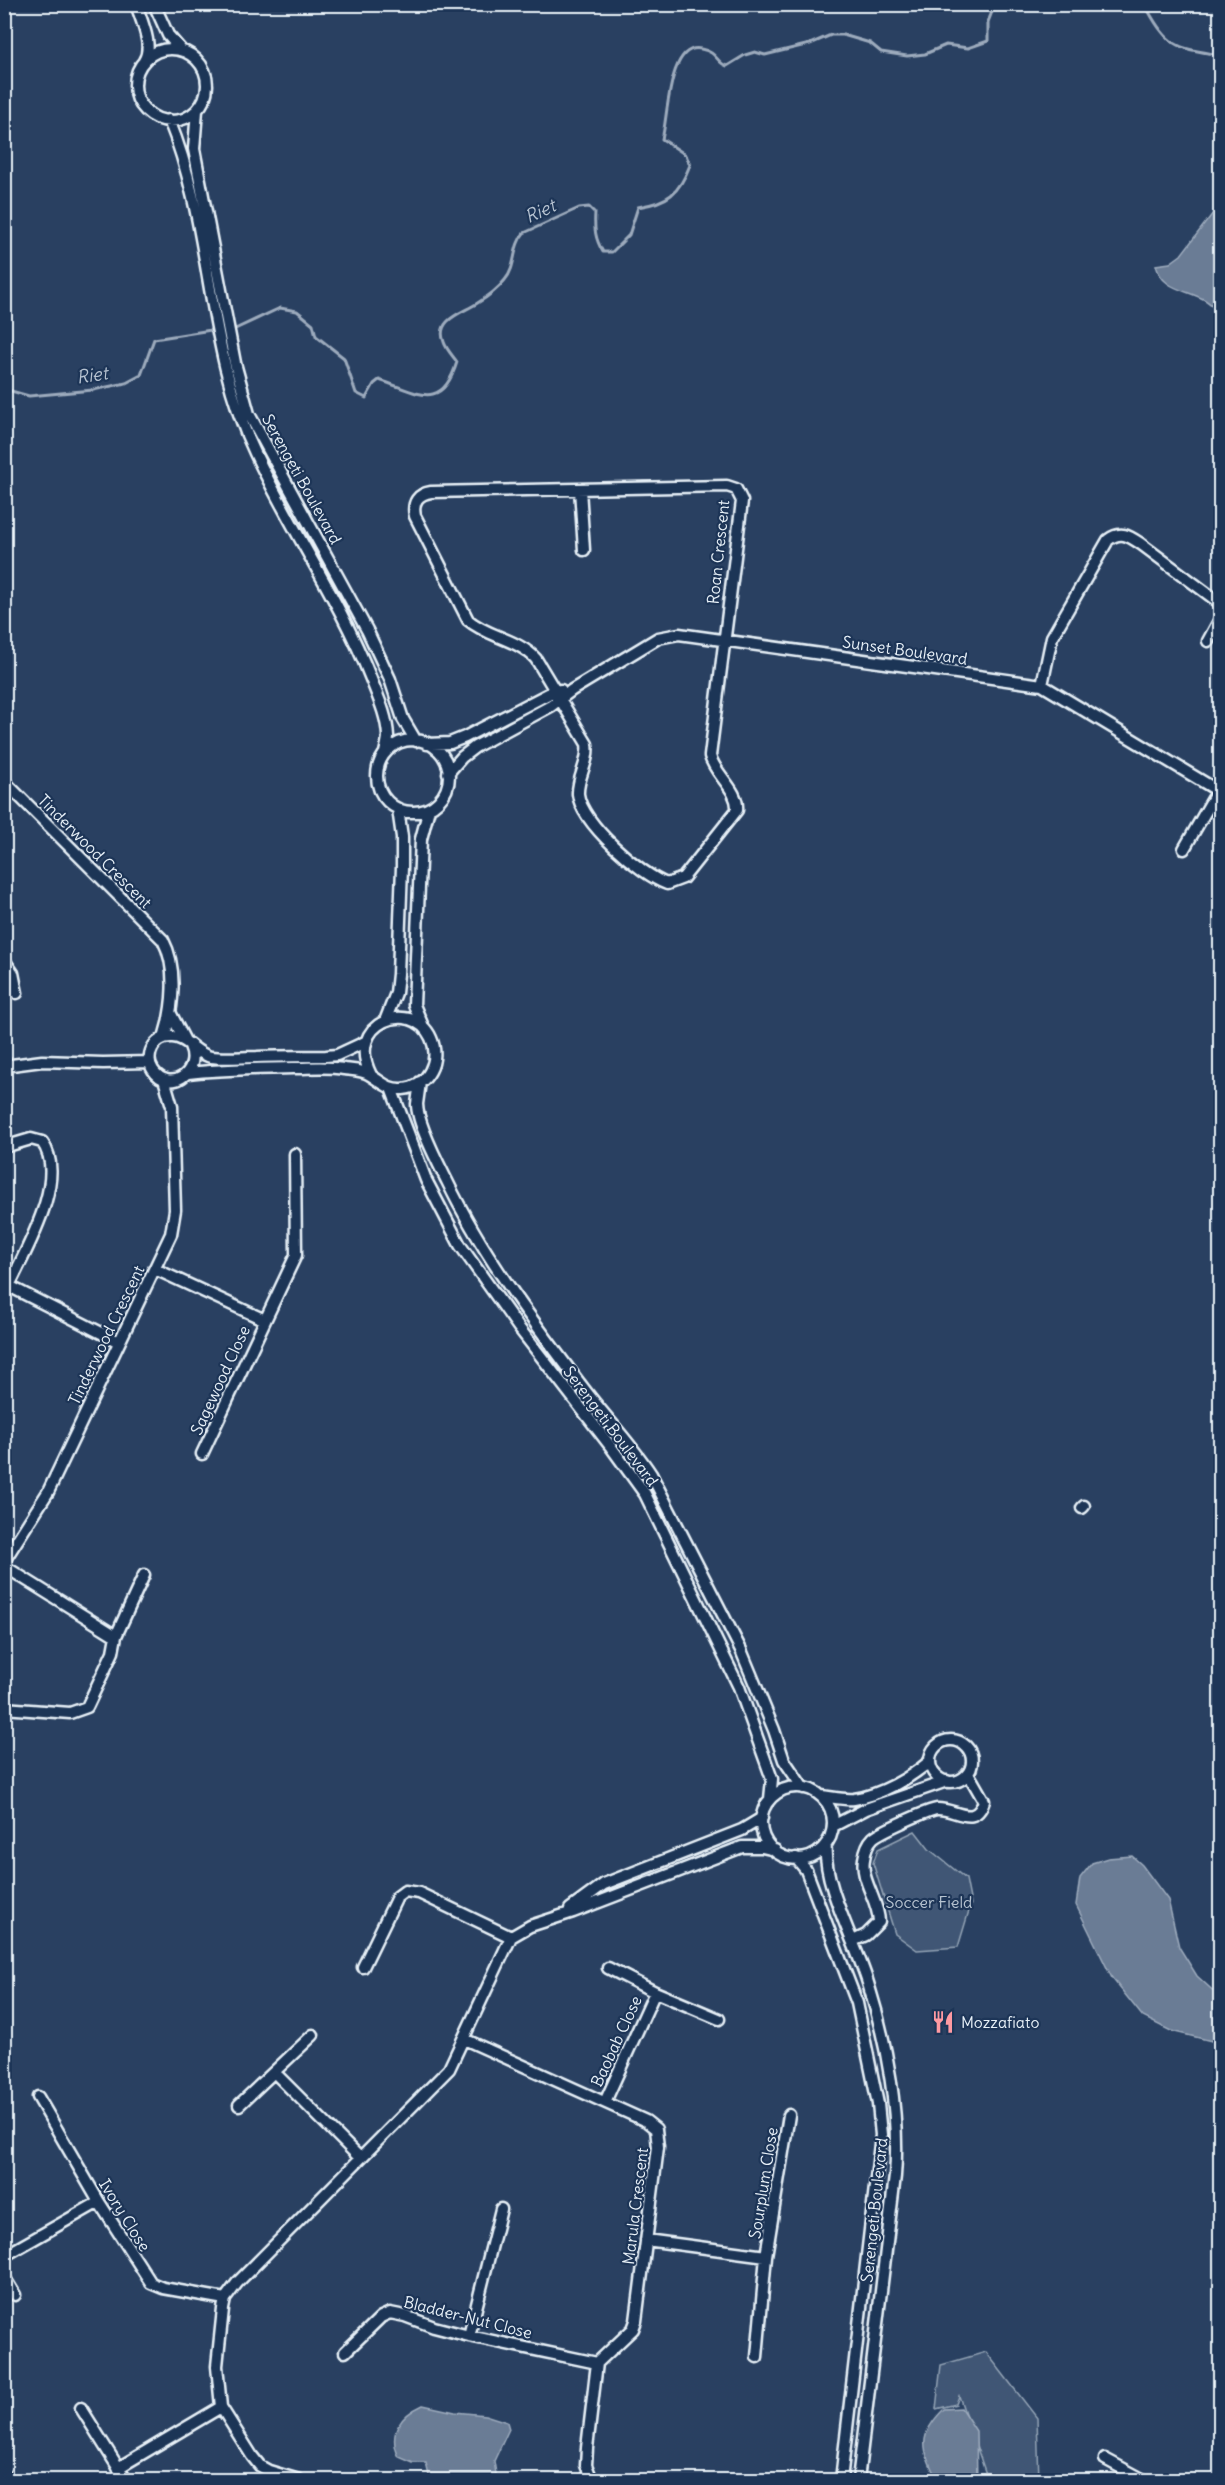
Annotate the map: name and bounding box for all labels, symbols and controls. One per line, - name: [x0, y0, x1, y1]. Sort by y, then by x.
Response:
- water label: Riet: [521, 193, 561, 228]
- water label: Riet: [75, 361, 111, 389]
- street label: Serengeti Boulevard: [258, 411, 346, 547]
- street label: Roan Crescent: [703, 498, 733, 605]
- street label: Sunset Boulevard: [841, 631, 969, 669]
- street label: Tinderwood Crescent: [34, 790, 157, 913]
- street label: Tinderwood Crescent: [64, 1261, 149, 1408]
- street label: Sagewood Close: [186, 1322, 254, 1438]
- street label: Serengeti Boulevard: [559, 1362, 663, 1490]
- park label: Soccer Field: [886, 1892, 972, 1912]
- street label: Baobab Close: [586, 1992, 646, 2090]
- restaurant icon: Mozzafiato: [930, 2009, 956, 2035]
- place label: Mozzafiato: [961, 2012, 1039, 2032]
- street label: Sourplum Close: [744, 2126, 782, 2240]
- street label: Serengeti Boulevard: [856, 2137, 892, 2283]
- street label: Marula Crescent: [618, 2146, 652, 2266]
- street label: Ivory Close: [95, 2175, 155, 2255]
- street label: Bladder-Nut Close: [402, 2291, 534, 2343]

